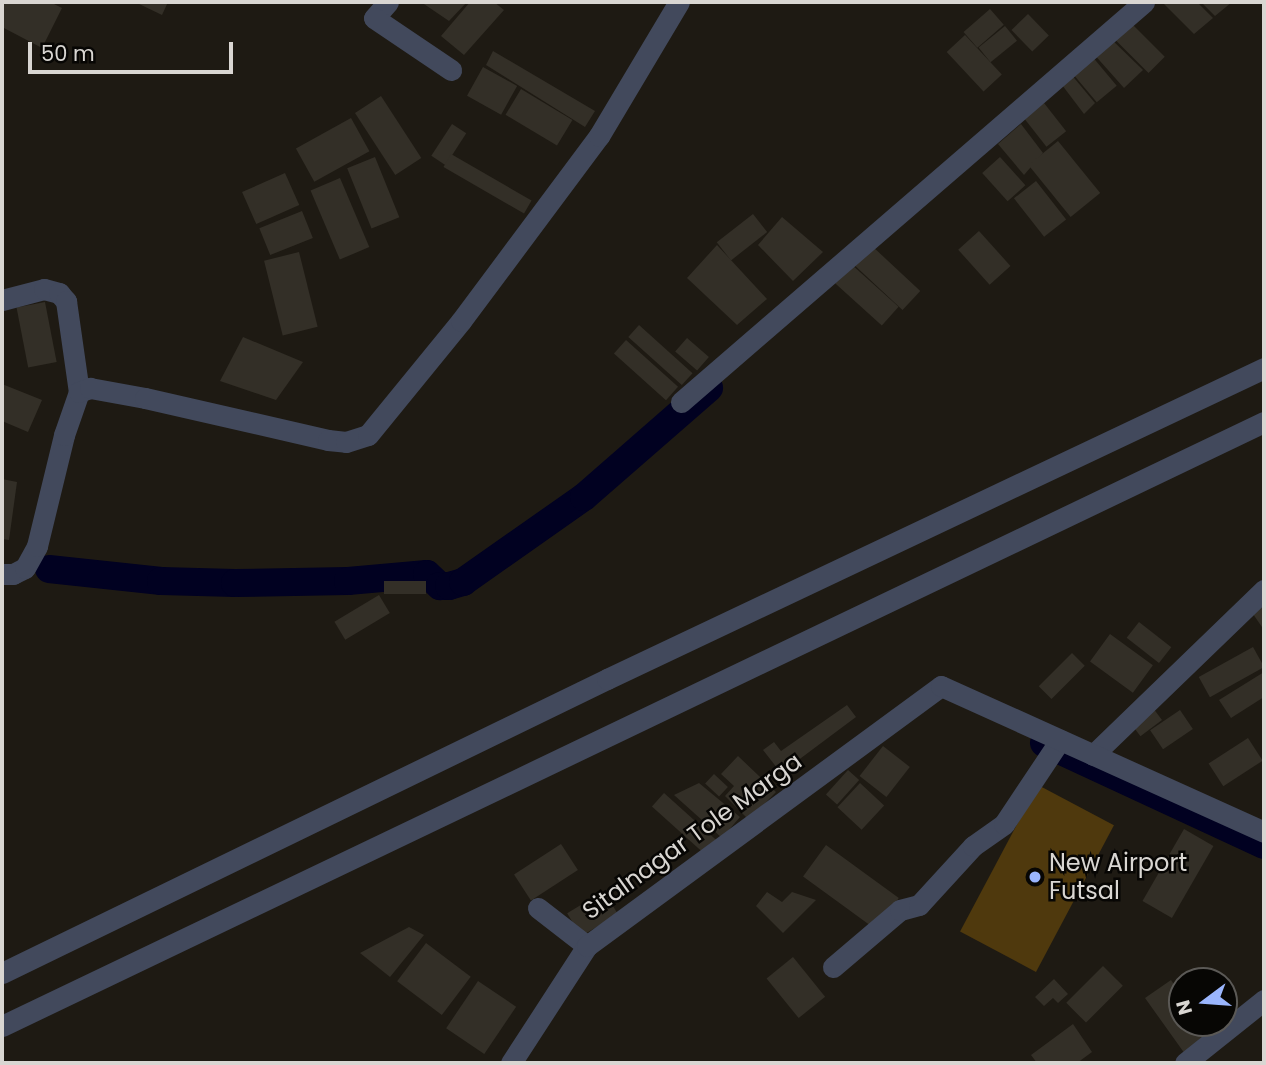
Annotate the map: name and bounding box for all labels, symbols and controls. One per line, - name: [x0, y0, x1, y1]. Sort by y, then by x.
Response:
- scale bar: [32, 28, 236, 72]
- text: 50 m: [41, 39, 95, 68]
- street label: Sitalnagar Tole Marga: [577, 747, 807, 925]
- place label: New Airport Futsal: [1049, 849, 1187, 905]
- marker: New Airport Futsal: [1027, 869, 1043, 885]
- north arrow: [1168, 967, 1238, 1037]
- text: N: [1169, 997, 1199, 1018]

